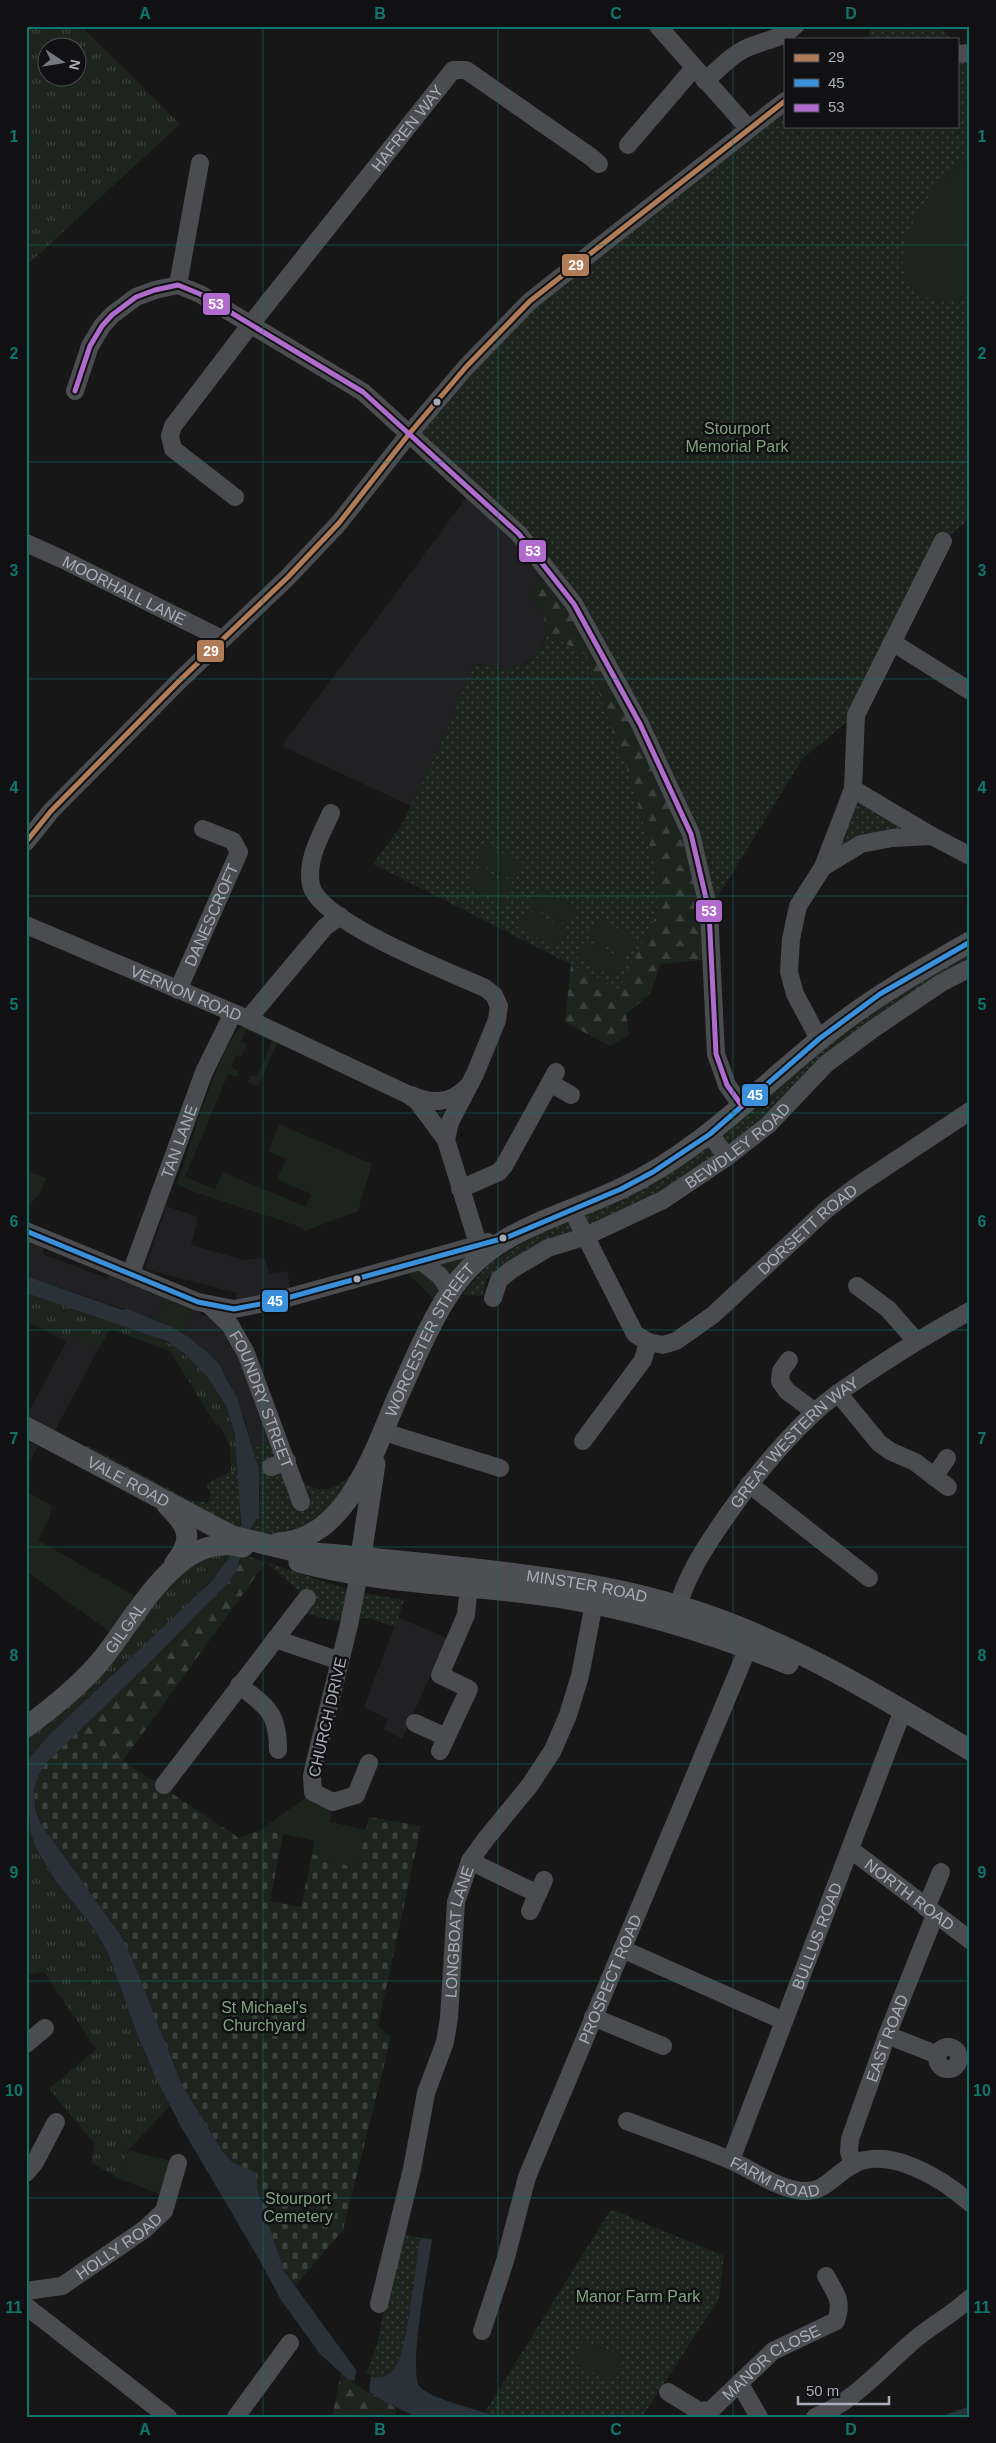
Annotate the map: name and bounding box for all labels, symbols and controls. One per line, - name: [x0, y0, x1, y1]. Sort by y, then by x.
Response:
- text: A: [139, 5, 151, 22]
- text: B: [374, 5, 386, 22]
- text: C: [610, 5, 622, 22]
- text: D: [845, 5, 857, 22]
- north arrow: [38, 38, 88, 88]
- legend: [784, 38, 958, 128]
- text: 29: [828, 48, 845, 65]
- text: N: [66, 58, 84, 71]
- text: 45: [828, 74, 845, 91]
- street label: HAFREN WAY: [368, 82, 447, 175]
- text: 53: [828, 98, 845, 115]
- text: 1: [10, 128, 19, 145]
- text: 1: [978, 128, 987, 145]
- line badge: 29: [561, 253, 590, 277]
- text: 29: [568, 257, 584, 273]
- line badge: 53: [202, 292, 231, 316]
- text: 53: [208, 296, 224, 312]
- text: 2: [10, 345, 19, 362]
- text: 2: [978, 345, 987, 362]
- unlabelled marker: [432, 397, 442, 407]
- park label: Stourport Memorial Park: [685, 420, 790, 455]
- line badge: 53: [518, 539, 547, 563]
- text: 53: [525, 543, 541, 559]
- street label: MOORHALL LANE: [60, 553, 188, 628]
- text: 3: [10, 562, 19, 579]
- text: 3: [978, 562, 987, 579]
- line badge: 29: [196, 639, 225, 663]
- text: 29: [203, 643, 219, 659]
- text: 4: [10, 779, 19, 796]
- text: 4: [978, 779, 987, 796]
- street label: DANESCROFT: [182, 861, 242, 969]
- line badge: 53: [695, 899, 723, 923]
- text: 53: [701, 903, 717, 919]
- street label: VERNON ROAD: [128, 962, 244, 1024]
- text: 5: [10, 996, 19, 1013]
- text: 5: [978, 996, 987, 1013]
- line badge: 45: [741, 1083, 769, 1107]
- text: 45: [747, 1087, 763, 1103]
- street label: BEWDLEY ROAD: [682, 1099, 794, 1192]
- street label: TAN LANE: [158, 1102, 200, 1181]
- street label: DORSETT ROAD: [754, 1181, 860, 1278]
- text: 6: [10, 1213, 19, 1230]
- text: 6: [978, 1213, 987, 1230]
- unlabelled marker: [498, 1233, 508, 1243]
- street label: WORCESTER STREET: [382, 1260, 478, 1419]
- unlabelled marker: [352, 1274, 362, 1284]
- line badge: 45: [261, 1289, 289, 1313]
- text: 45: [267, 1293, 283, 1309]
- street label: FOUNDRY STREET: [226, 1328, 296, 1471]
- street label: GREAT WESTERN WAY: [727, 1373, 862, 1512]
- text: 7: [10, 1430, 19, 1447]
- text: 7: [978, 1430, 987, 1447]
- street label: VALE ROAD: [84, 1453, 172, 1510]
- street label: MINSTER ROAD: [525, 1567, 649, 1606]
- street label: GILGAL: [102, 1600, 149, 1657]
- text: 8: [10, 1647, 19, 1664]
- text: 8: [978, 1647, 987, 1664]
- street label: CHURCH DRIVE: [305, 1655, 350, 1779]
- street label: NORTH ROAD: [862, 1856, 957, 1934]
- text: 9: [10, 1864, 19, 1881]
- street label: LONGBOAT LANE: [442, 1864, 477, 1998]
- text: 9: [978, 1864, 987, 1881]
- street label: BULLUS ROAD: [789, 1880, 845, 1992]
- street label: PROSPECT ROAD: [576, 1912, 645, 2046]
- street label: EAST ROAD: [863, 1992, 911, 2084]
- park label: St Michael's Churchyard: [221, 1999, 307, 2034]
- text: 10: [5, 2082, 23, 2099]
- text: 10: [973, 2082, 991, 2099]
- street label: FARM ROAD: [727, 2153, 822, 2200]
- park label: Stourport Cemetery: [263, 2190, 333, 2225]
- street label: HOLLY ROAD: [73, 2210, 166, 2283]
- park label: Manor Farm Park: [576, 2288, 701, 2305]
- text: 11: [6, 2299, 23, 2316]
- text: 11: [974, 2299, 991, 2316]
- street label: MANOR CLOSE: [719, 2322, 823, 2404]
- scale bar: [798, 2373, 890, 2405]
- text: 50 m: [806, 2382, 839, 2399]
- text: A: [139, 2421, 151, 2438]
- text: B: [374, 2421, 386, 2438]
- text: C: [610, 2421, 622, 2438]
- text: D: [845, 2421, 857, 2438]

